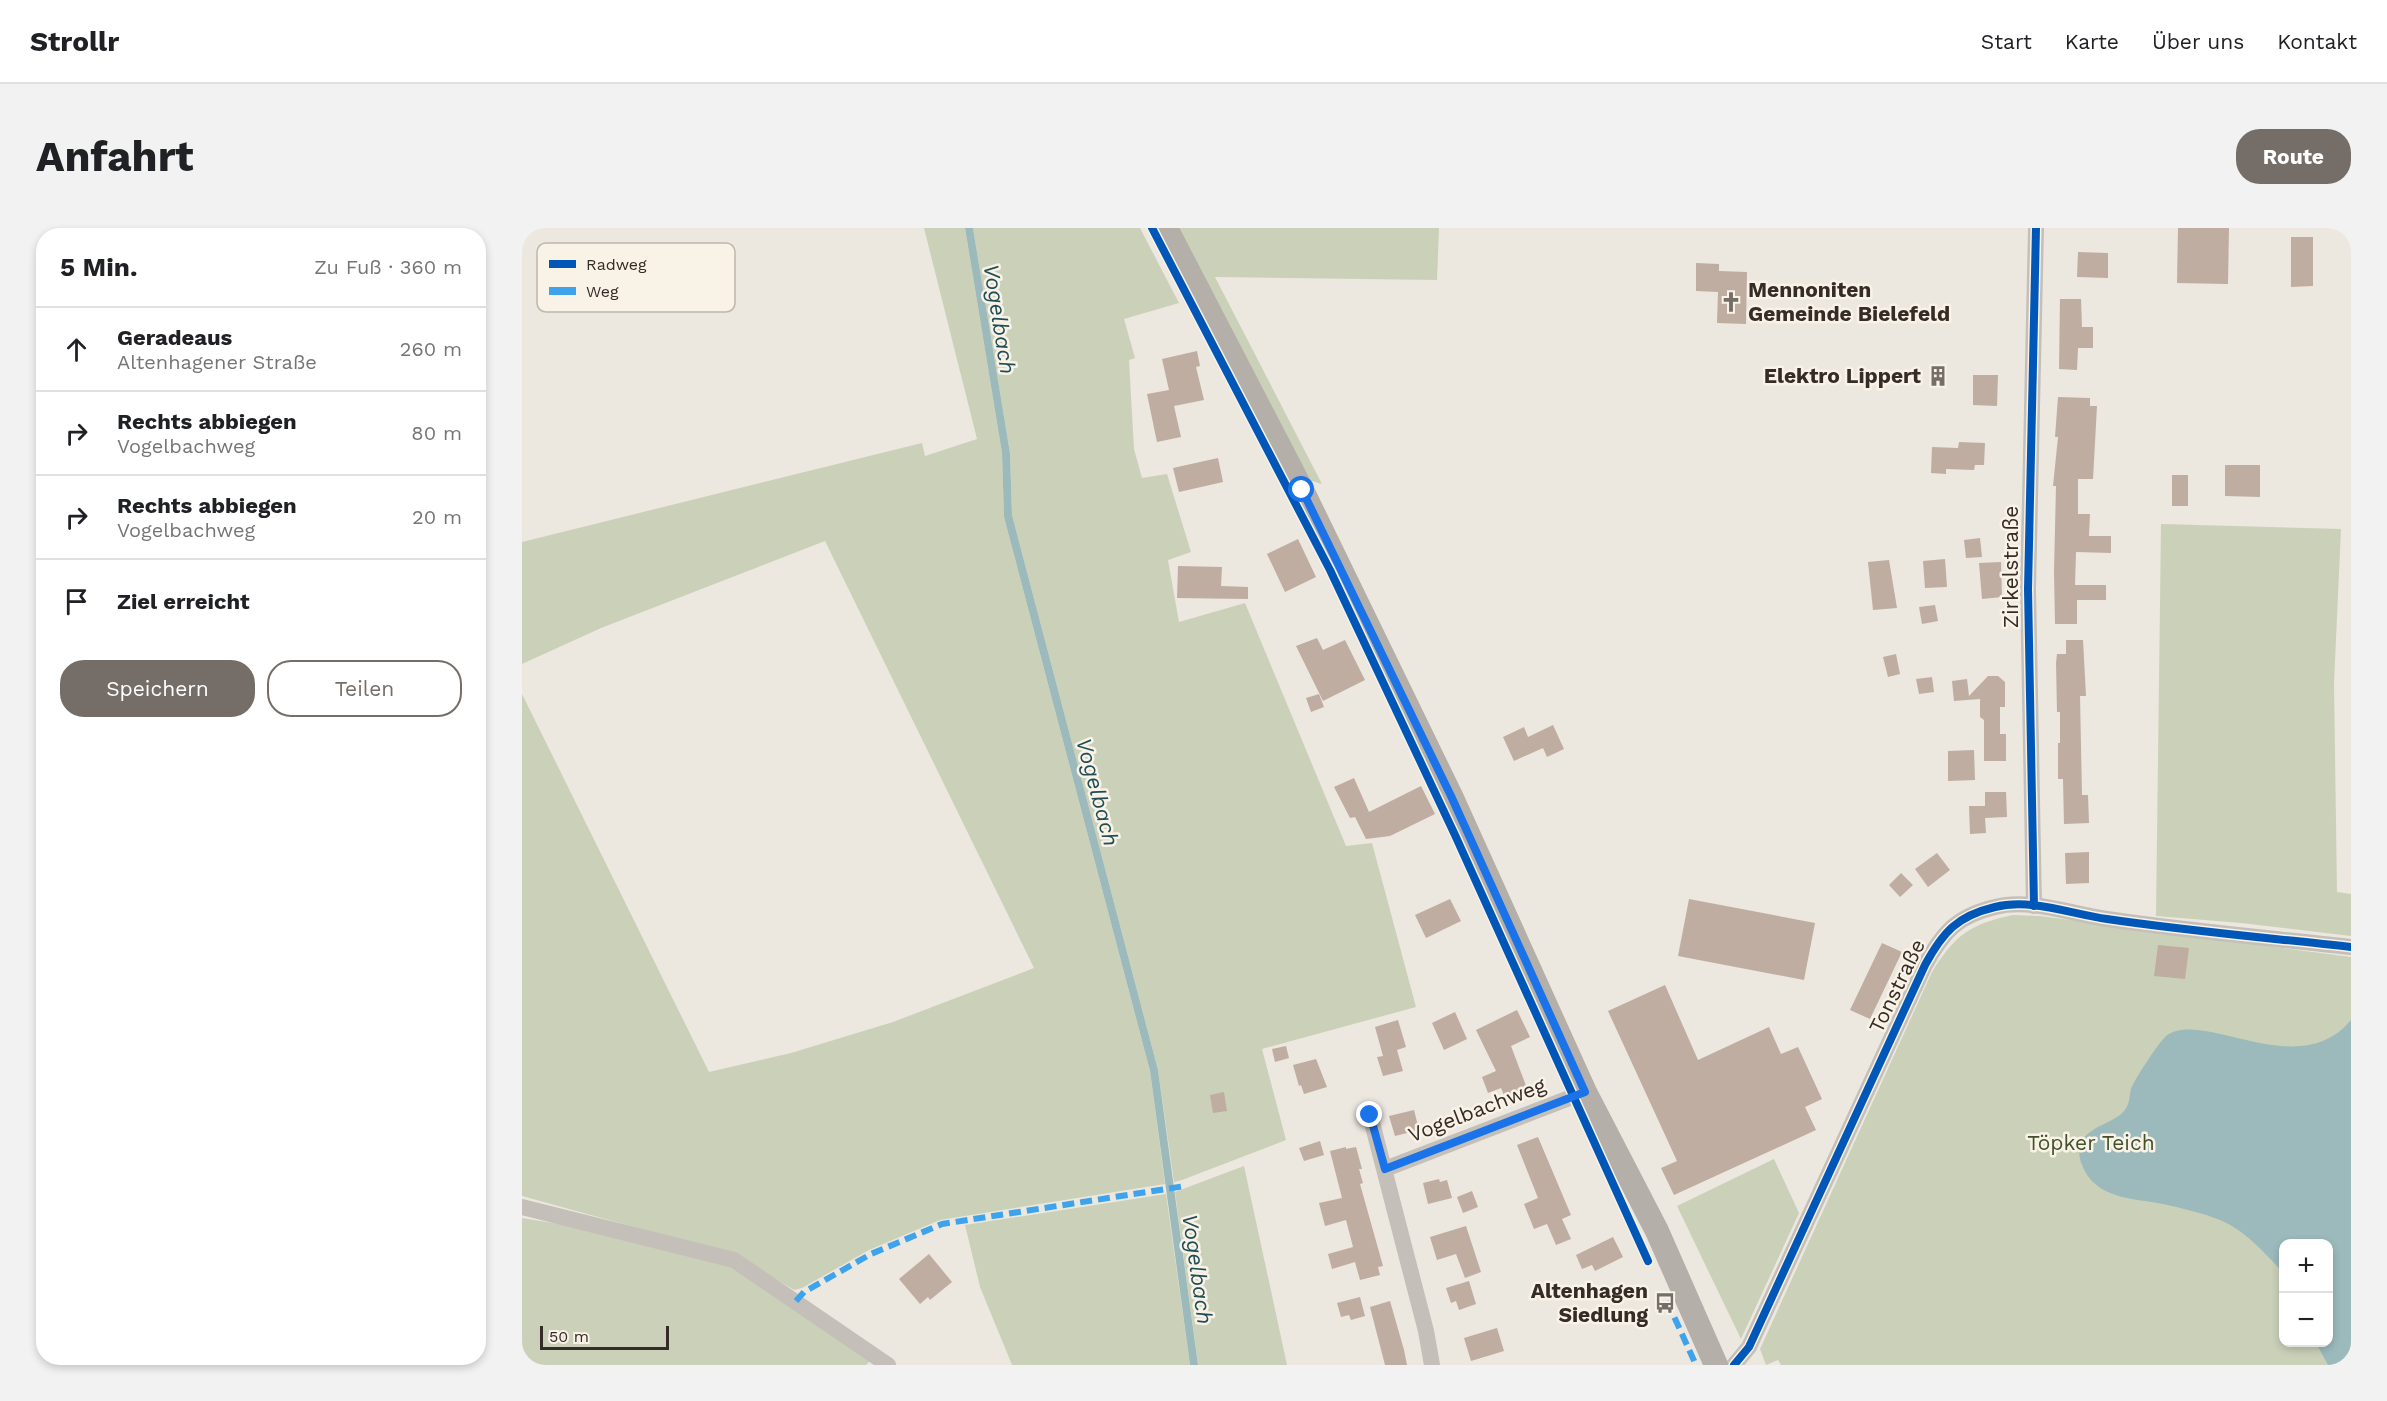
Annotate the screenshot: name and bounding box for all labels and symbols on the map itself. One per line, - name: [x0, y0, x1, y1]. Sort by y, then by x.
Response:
- legend: [537, 243, 735, 312]
- text: Radweg: [586, 255, 647, 274]
- water label: Vogelbach: [978, 262, 1021, 376]
- place label: Mennoniten Gemeinde Bielefeld: [1748, 277, 1950, 326]
- text: Weg: [586, 282, 619, 301]
- church icon: Mennoniten Gemeinde Bielefeld: [1719, 290, 1743, 314]
- place label: Elektro Lippert: [1764, 363, 1921, 388]
- building icon: Elektro Lippert: [1926, 364, 1950, 388]
- route start: [1288, 476, 1314, 502]
- street label: Zirkelstraße: [1998, 506, 2023, 628]
- water label: Vogelbach: [1071, 735, 1124, 849]
- street label: Tonstraße: [1863, 935, 1930, 1037]
- street label: Vogelbachweg: [1405, 1072, 1550, 1147]
- route end: [1356, 1101, 1382, 1127]
- park label: Töpker Teich: [2027, 1130, 2155, 1155]
- water label: Vogelbach: [1177, 1212, 1218, 1326]
- place label: Altenhagen Siedlung: [1531, 1278, 1648, 1327]
- bus stop icon: Altenhagen Siedlung: [1653, 1291, 1677, 1315]
- scale bar: [540, 1323, 669, 1350]

